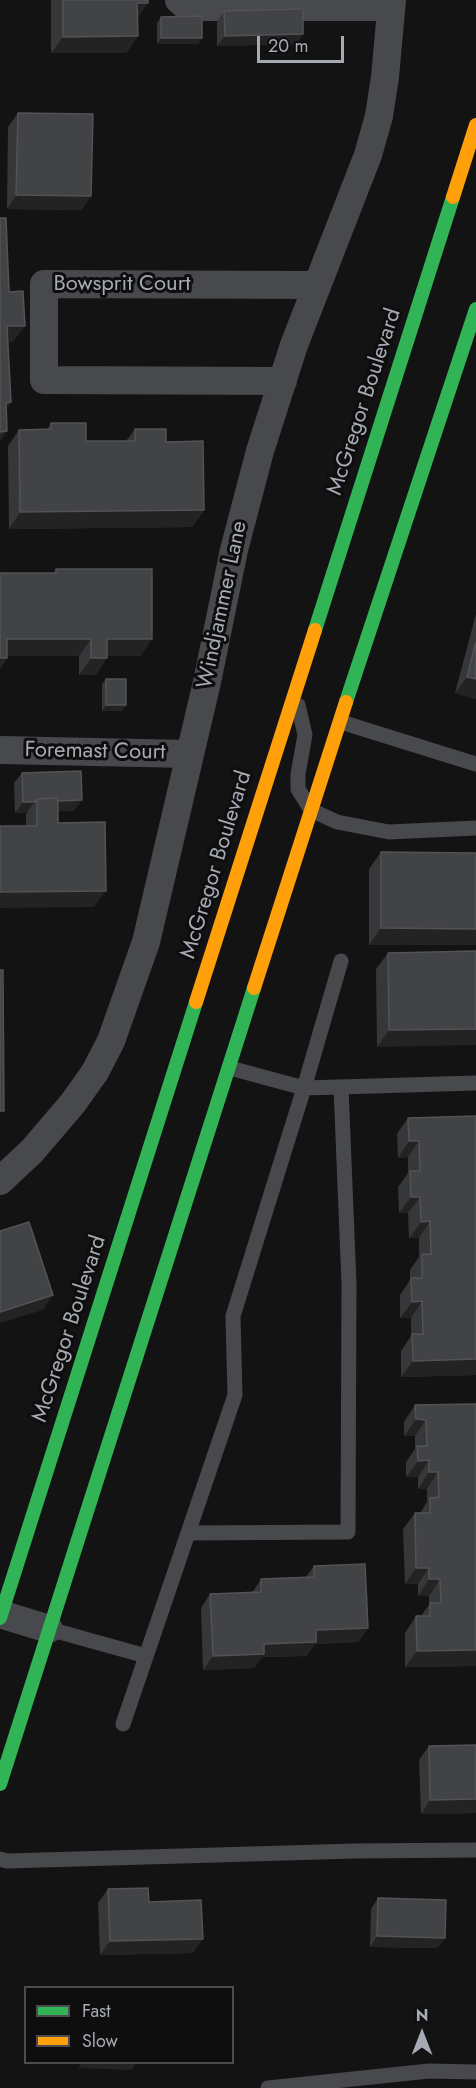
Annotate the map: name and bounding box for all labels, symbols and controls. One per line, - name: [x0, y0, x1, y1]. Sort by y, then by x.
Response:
- scale bar: [260, 24, 347, 62]
- text: 20 m: [268, 33, 308, 59]
- street label: Bowsprit Court: [54, 272, 190, 298]
- street label: McGregor Boulevard: [322, 305, 408, 499]
- street label: Windjammer Lane: [192, 519, 254, 691]
- street label: Foremast Court: [24, 738, 166, 766]
- street label: McGregor Boulevard: [176, 768, 258, 962]
- street label: McGregor Boulevard: [27, 1232, 113, 1426]
- legend: [24, 1986, 234, 2064]
- text: Fast: [82, 1998, 111, 2024]
- north arrow: [392, 2004, 452, 2064]
- text: N: [416, 2004, 428, 2027]
- text: Slow: [82, 2028, 118, 2054]

